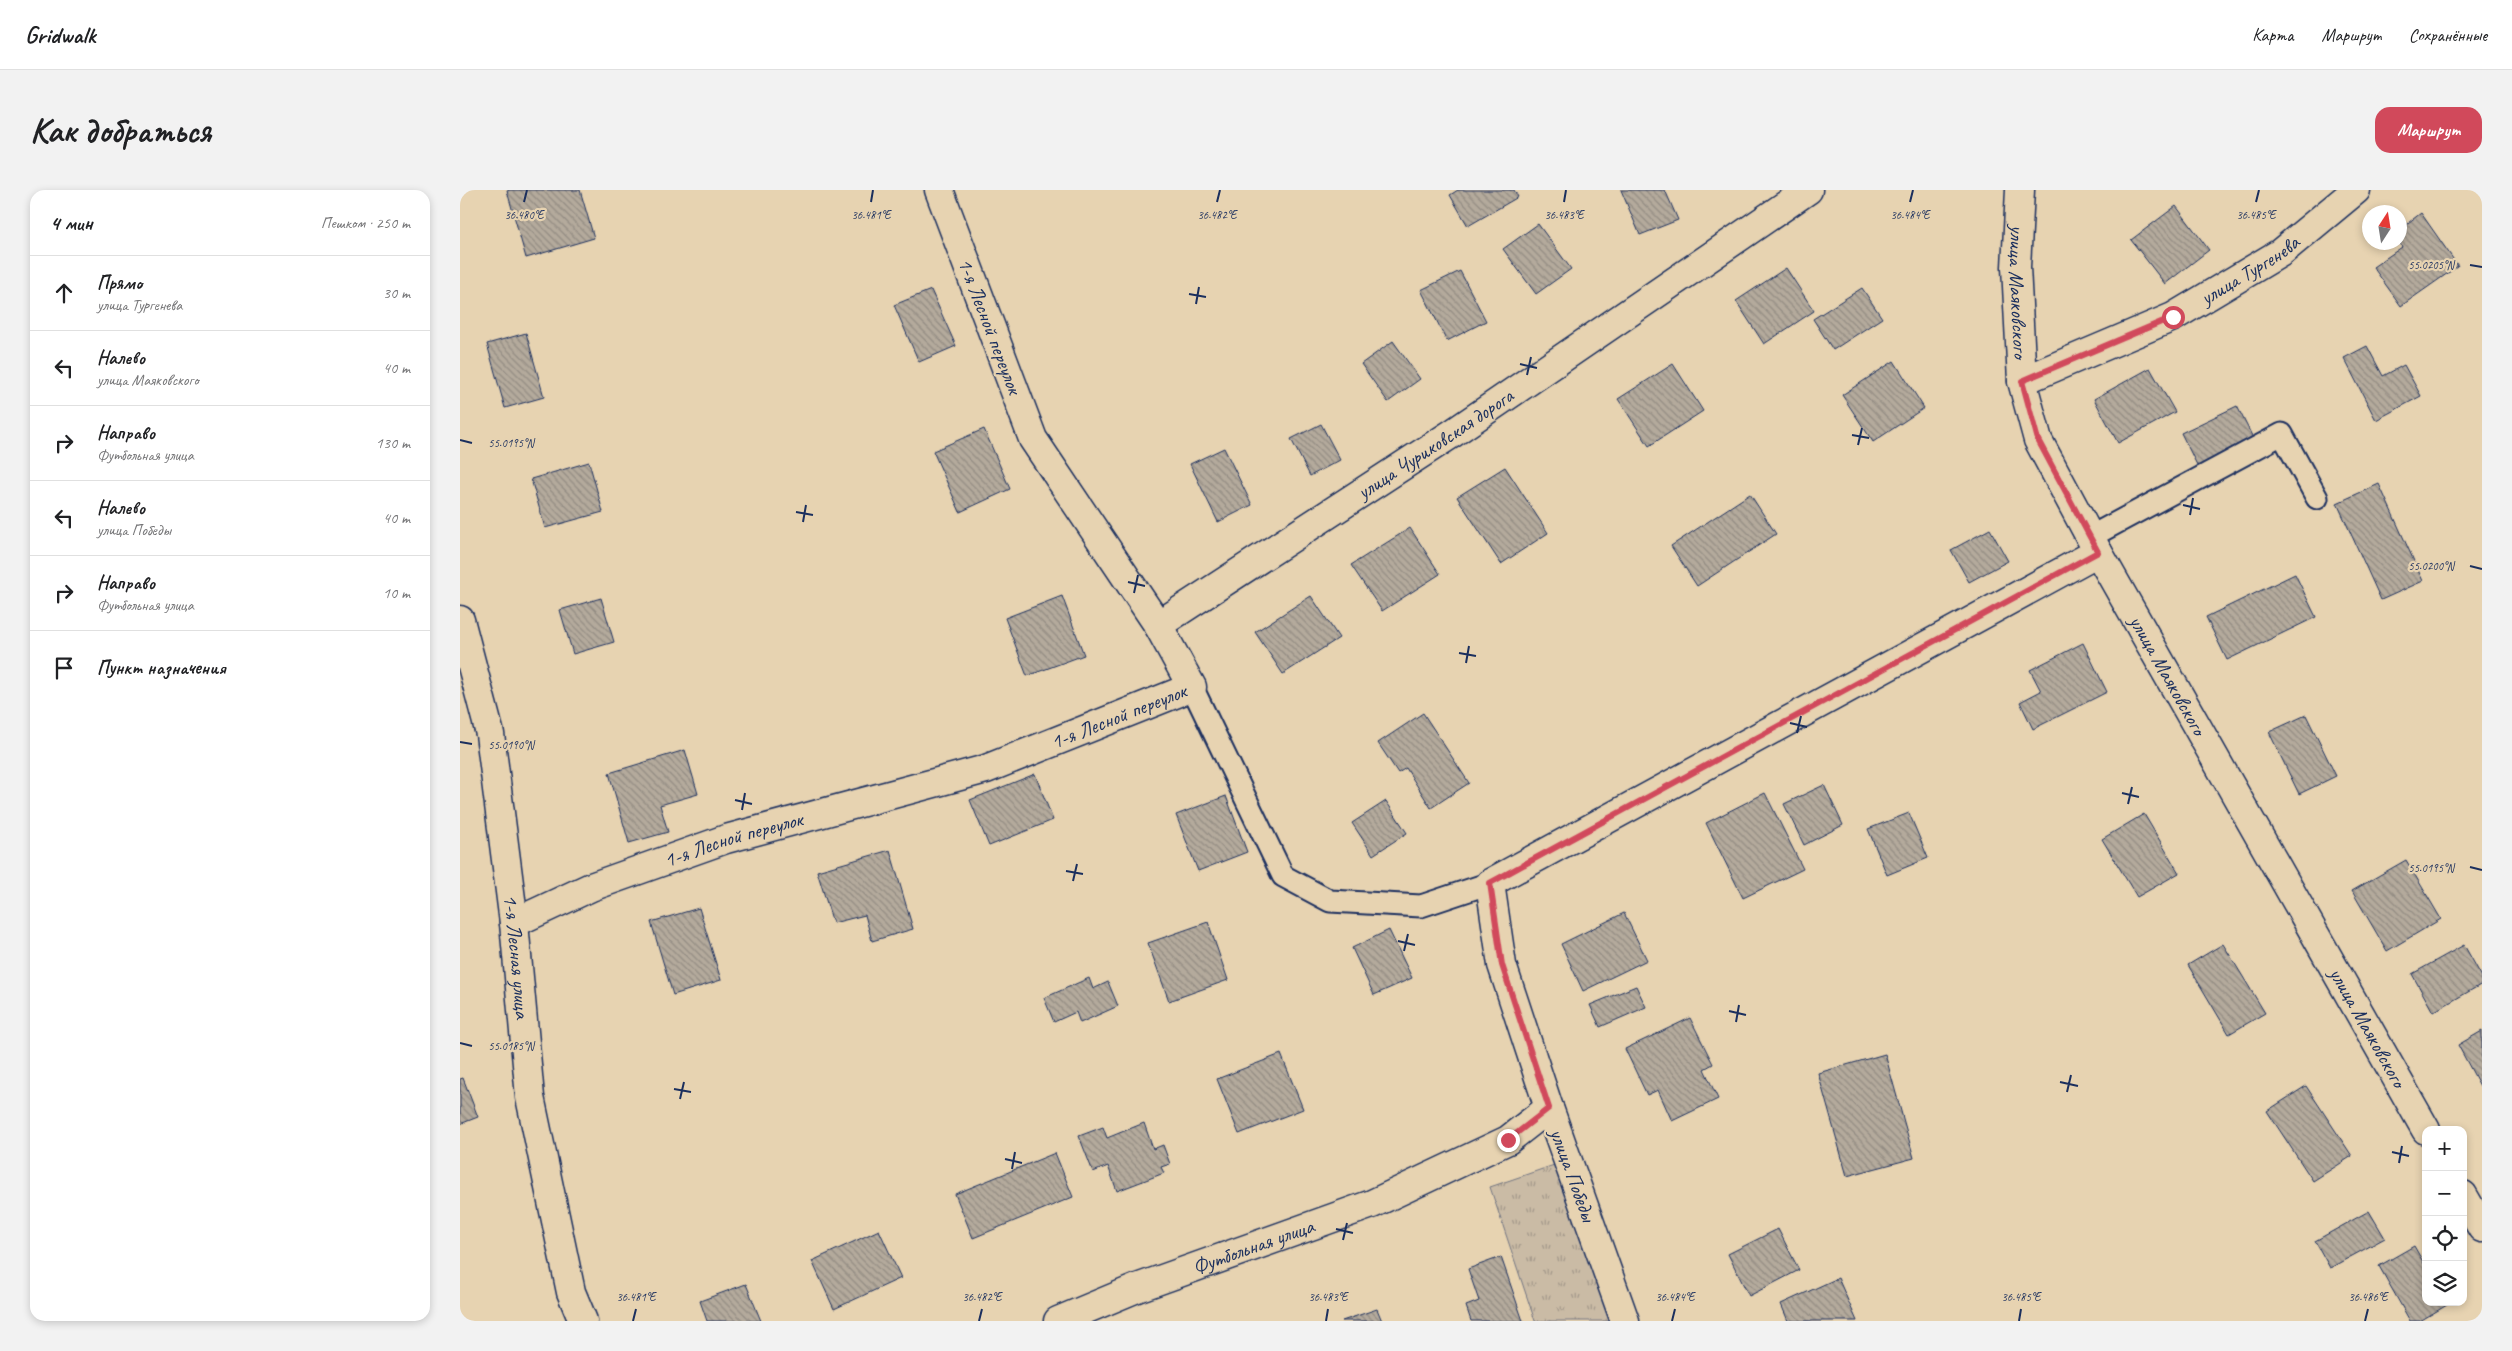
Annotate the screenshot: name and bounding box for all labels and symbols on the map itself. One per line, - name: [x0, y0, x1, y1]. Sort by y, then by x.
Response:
- north arrow: [2362, 205, 2407, 250]
- text: 36.480°E: [504, 207, 545, 223]
- text: 36.481°E: [851, 207, 892, 223]
- text: 36.482°E: [1197, 207, 1238, 223]
- text: 36.483°E: [1544, 207, 1585, 223]
- text: 36.484°E: [1890, 207, 1931, 223]
- text: 36.485°E: [2236, 207, 2277, 223]
- street label: улица Маяковского: [2003, 223, 2034, 362]
- street label: улица Тургенева: [2194, 228, 2306, 312]
- street label: 1-я Лесной переулок: [952, 254, 1029, 400]
- text: 55.0205°N: [2408, 257, 2455, 273]
- route start: [2162, 306, 2185, 329]
- street label: улица Чуриковская дорога: [1350, 382, 1519, 506]
- text: 55.0195°N: [488, 435, 535, 451]
- text: 55.0200°N: [2408, 558, 2455, 574]
- street label: улица Маяковского: [2123, 609, 2213, 742]
- street label: 1-я Лесной переулок: [1047, 677, 1192, 755]
- text: 55.0190°N: [488, 737, 535, 753]
- street label: 1-я Лесной переулок: [660, 805, 807, 873]
- text: 55.0195°N: [2408, 860, 2455, 876]
- street label: 1-я Лесная улица: [497, 893, 536, 1022]
- street label: улица Маяковского: [2323, 961, 2413, 1094]
- text: 55.0185°N: [488, 1038, 535, 1054]
- street label: улица Победы: [1544, 1123, 1602, 1227]
- route end: [1497, 1129, 1520, 1152]
- street label: Футбольная улица: [1189, 1212, 1319, 1280]
- text: 36.481°E: [616, 1289, 657, 1305]
- text: 36.482°E: [962, 1289, 1003, 1305]
- text: 36.483°E: [1308, 1289, 1349, 1305]
- text: 36.484°E: [1655, 1289, 1696, 1305]
- text: 36.485°E: [2001, 1289, 2042, 1305]
- text: 36.486°E: [2348, 1289, 2389, 1305]

